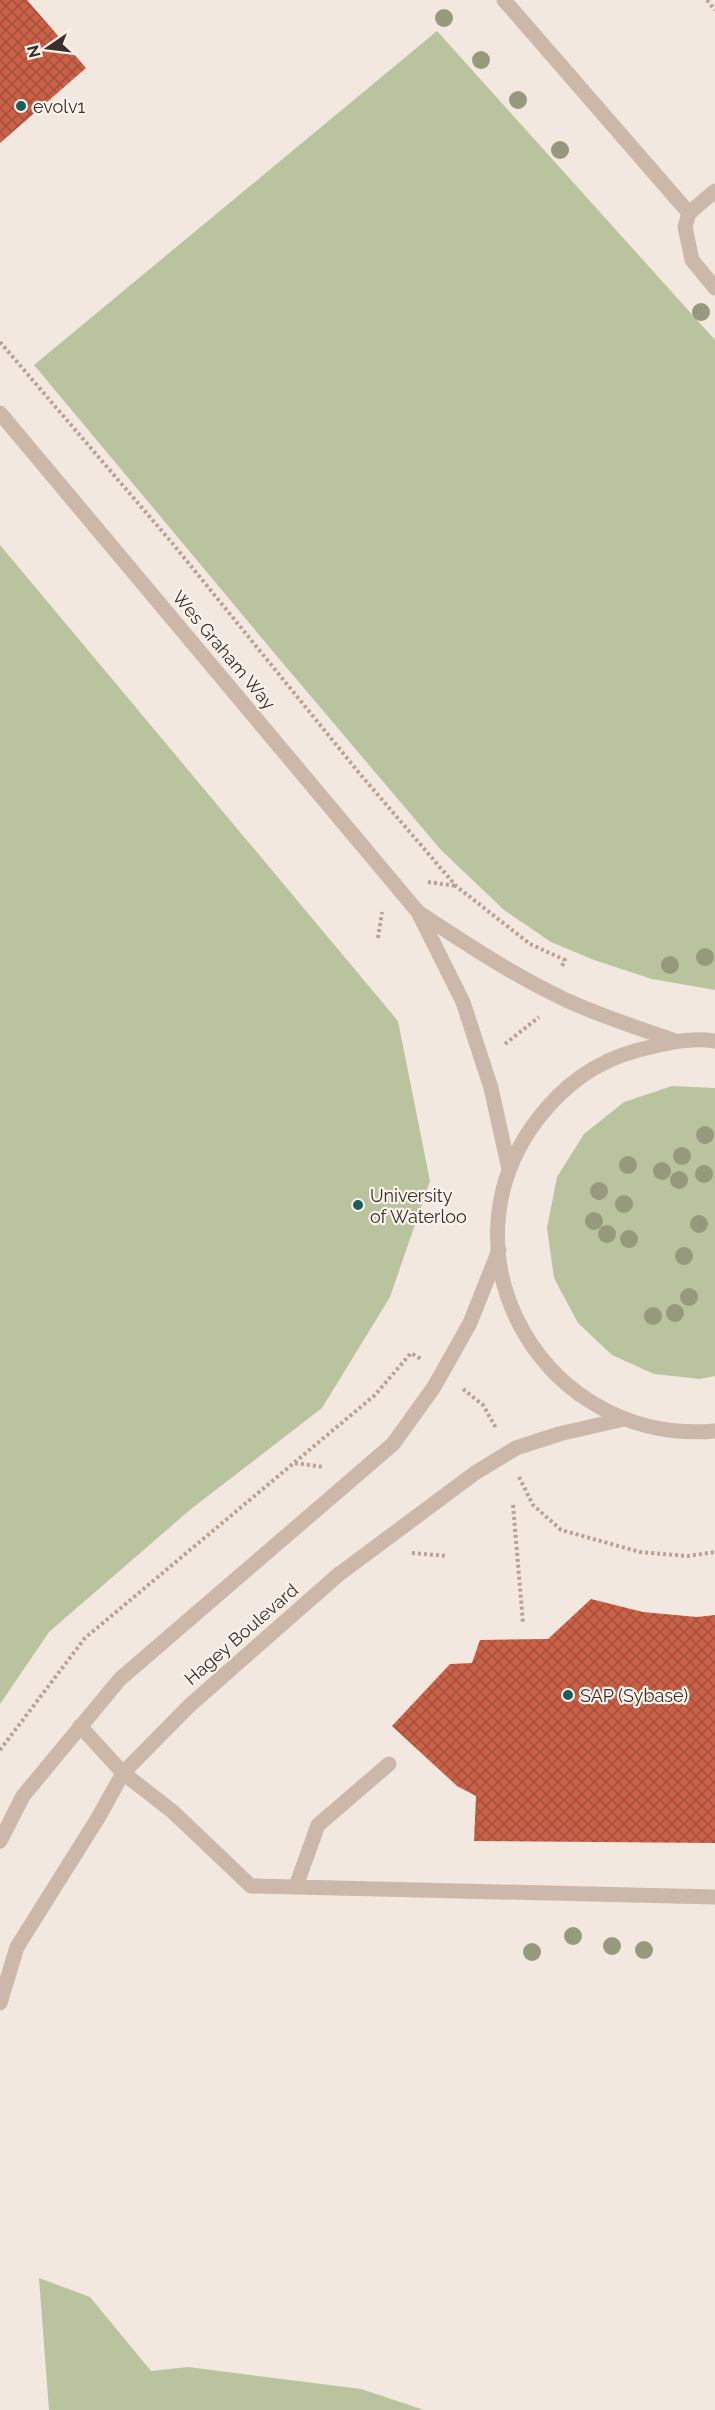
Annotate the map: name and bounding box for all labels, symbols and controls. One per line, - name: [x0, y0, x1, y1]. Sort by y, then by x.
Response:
- north arrow: [18, 18, 78, 78]
- text: N: [23, 43, 45, 60]
- place label: evolv1: [33, 96, 85, 117]
- marker: evolv1: [14, 99, 28, 113]
- street label: Wes Graham Way: [168, 586, 280, 714]
- place label: University of Waterloo: [370, 1185, 467, 1227]
- marker: University of Waterloo: [351, 1198, 365, 1212]
- street label: Hagey Boulevard: [180, 1579, 302, 1689]
- place label: SAP (Sybase): [580, 1685, 688, 1706]
- marker: SAP (Sybase): [561, 1688, 575, 1702]

